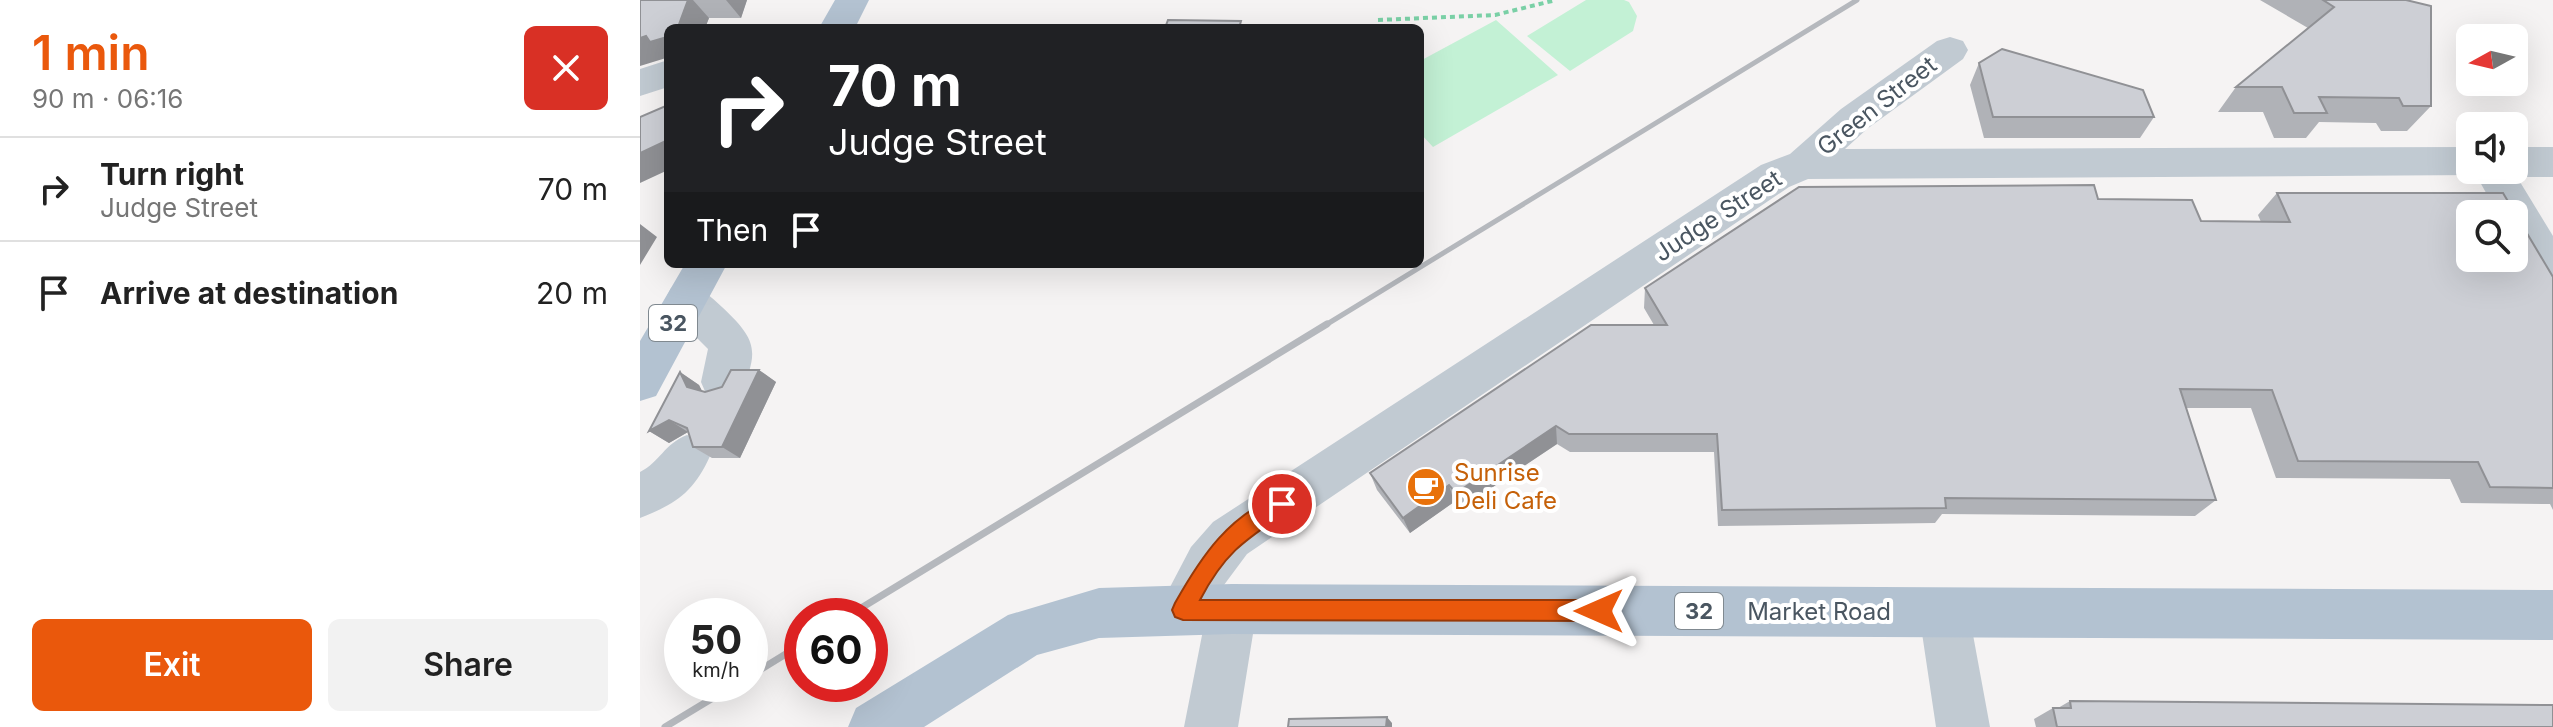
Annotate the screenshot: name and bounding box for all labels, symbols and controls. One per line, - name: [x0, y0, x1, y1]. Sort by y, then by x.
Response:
- text: 1 min: [32, 23, 150, 82]
- north arrow: [2456, 24, 2528, 96]
- map controls: [2456, 24, 2528, 272]
- button: close: [524, 26, 608, 110]
- street label: Green Street: [1811, 50, 1942, 161]
- text: 70 m: [828, 52, 962, 120]
- icon: right: [696, 56, 800, 160]
- text: 90 m · 06:16: [32, 83, 183, 114]
- button: sound: [2456, 112, 2528, 184]
- text: Judge Street: [828, 120, 1047, 164]
- text: Turn right: [100, 156, 244, 192]
- street label: Judge Street: [1649, 164, 1787, 267]
- icon: right: [32, 167, 76, 211]
- text: 70 m: [538, 171, 608, 207]
- text: Judge Street: [100, 192, 258, 223]
- button: search: [2456, 200, 2528, 272]
- icon: arrive: [784, 208, 828, 252]
- text: Then: [696, 212, 768, 248]
- icon: arrive: [32, 271, 76, 315]
- text: Arrive at destination: [100, 275, 398, 311]
- text: 20 m: [536, 275, 608, 311]
- road number: 32: [649, 305, 697, 341]
- place label: Sunrise Deli Cafe: [1454, 458, 1557, 515]
- cafe icon: Sunrise Deli Cafe: [1405, 466, 1447, 508]
- pin: [1248, 470, 1316, 538]
- icon: arrive: [1260, 482, 1304, 526]
- position arrow: [1557, 569, 1641, 653]
- road number: 32: [1675, 593, 1723, 629]
- street label: Market Road: [1747, 597, 1891, 626]
- speed limit sign: 60: [784, 598, 888, 702]
- text: 50: [690, 615, 742, 664]
- button: Exit: [32, 619, 312, 711]
- button: Share: [328, 619, 608, 711]
- text: km/h: [692, 658, 740, 682]

